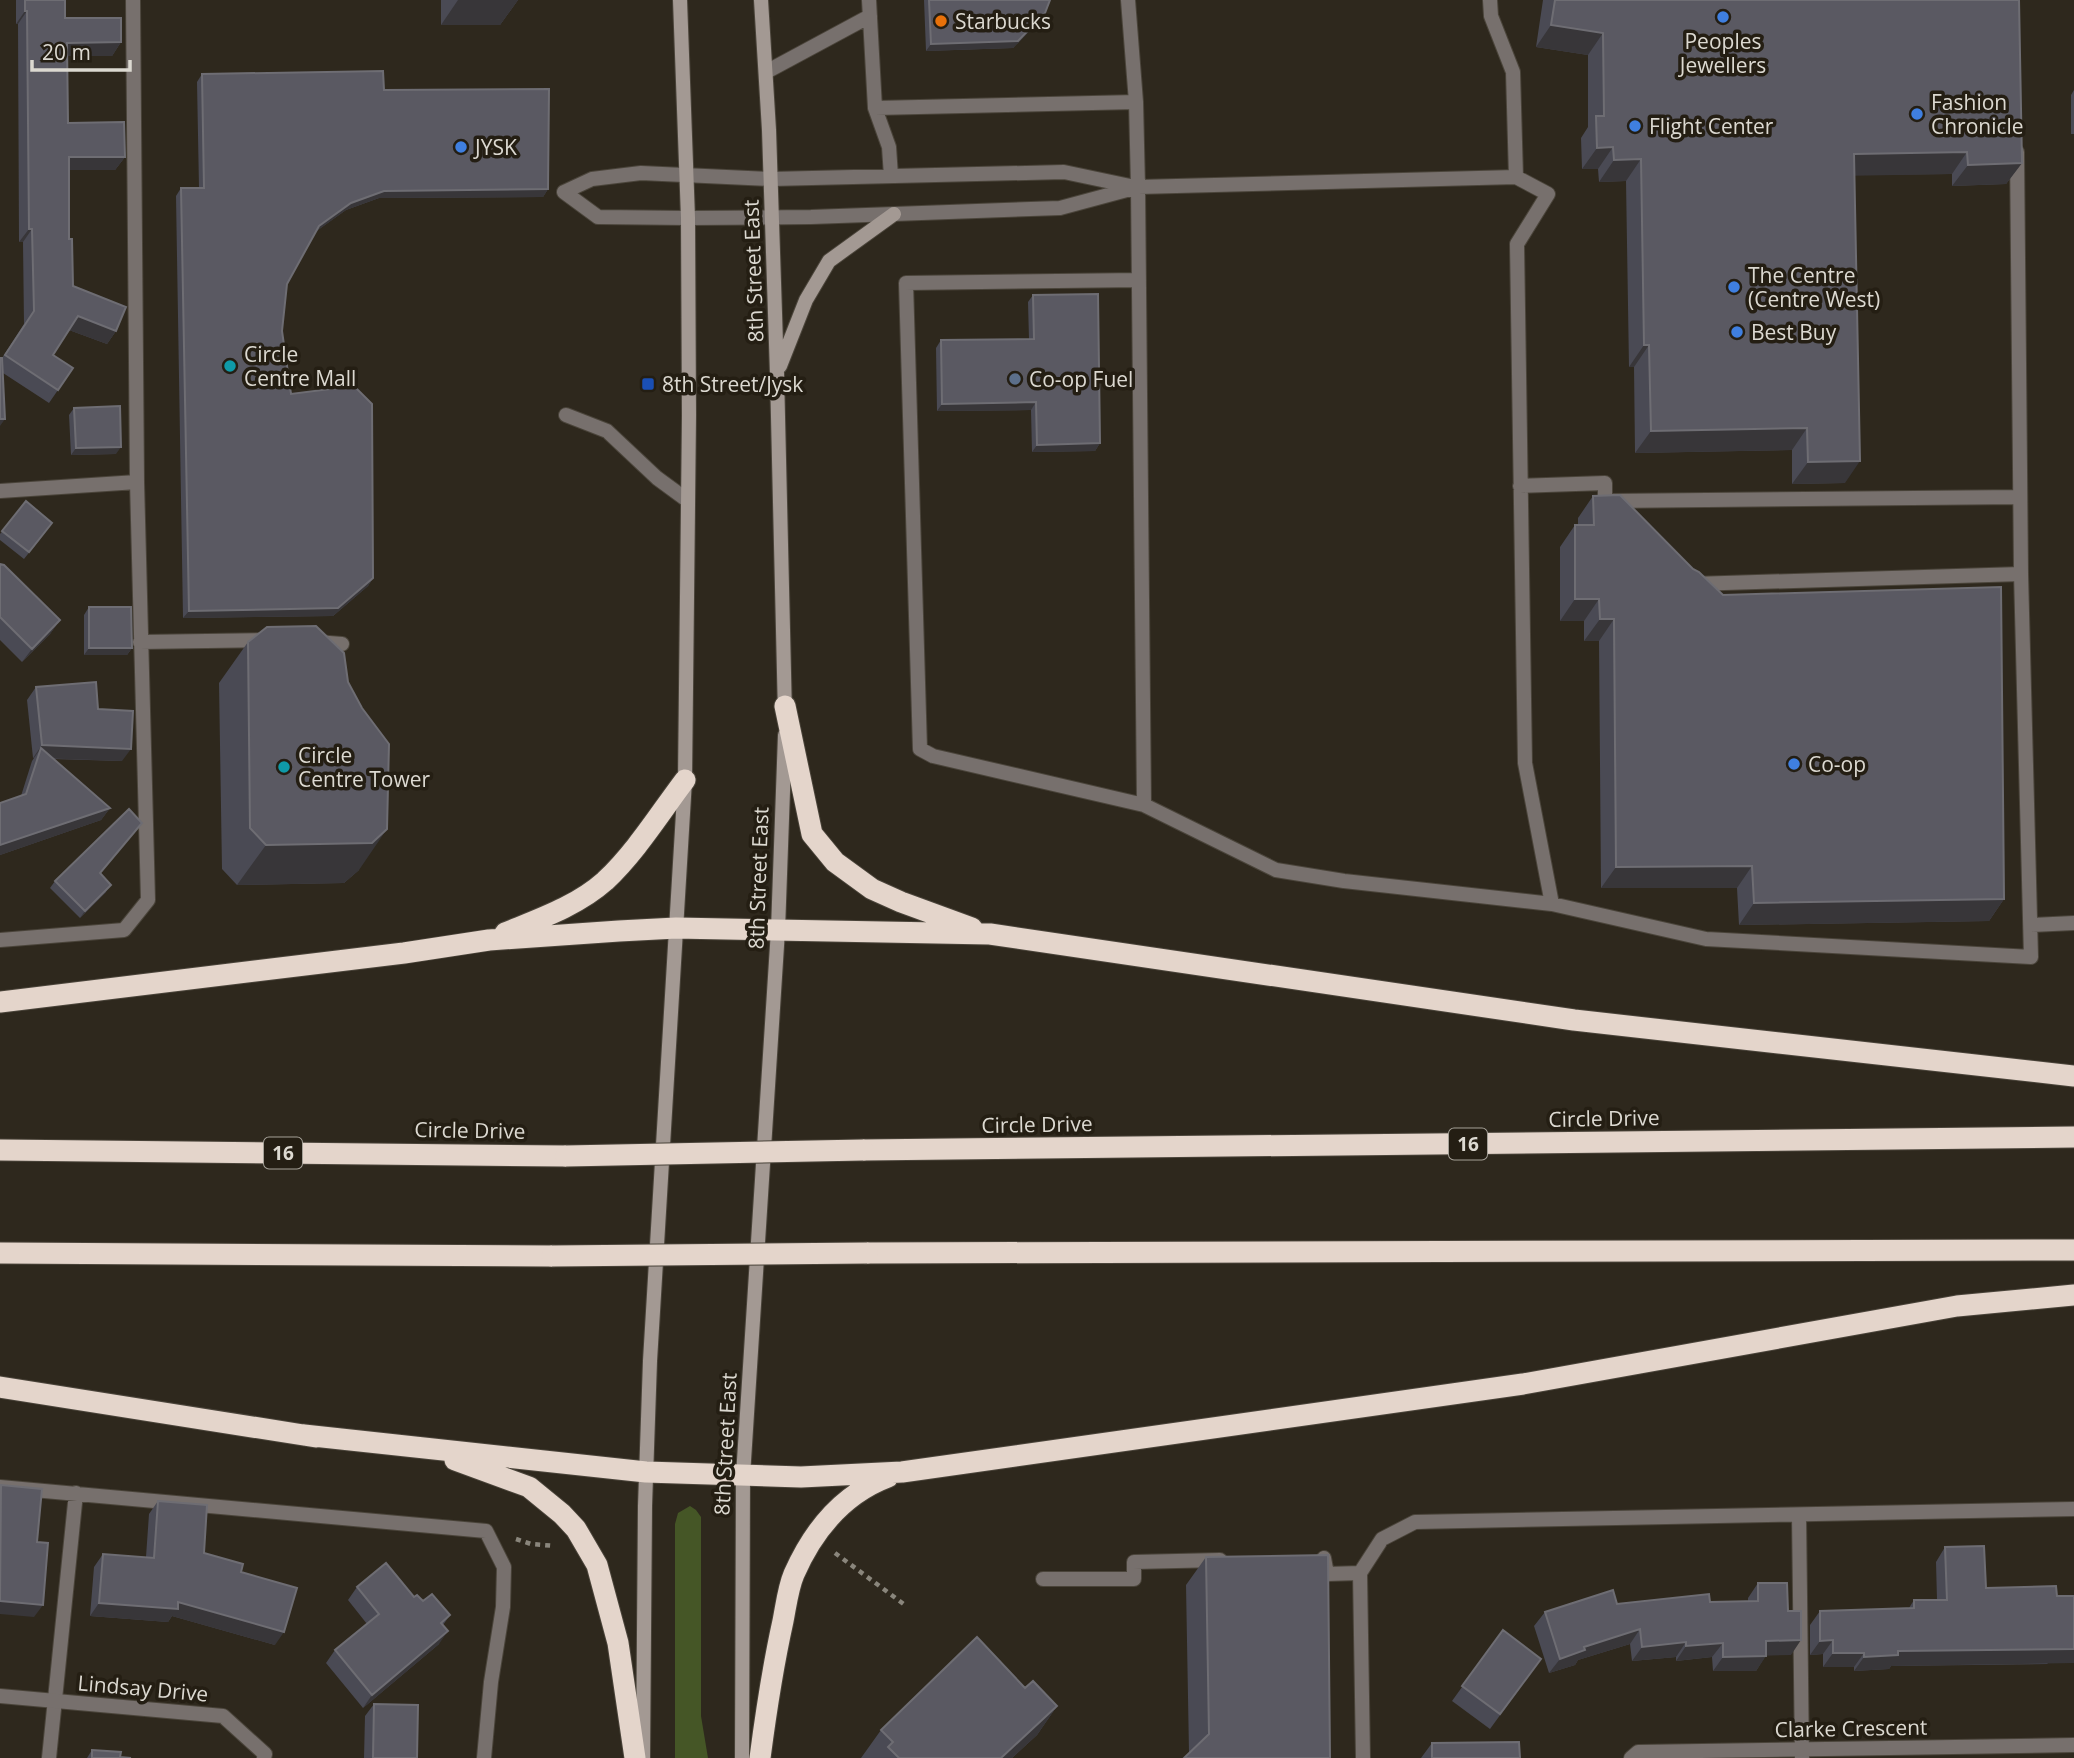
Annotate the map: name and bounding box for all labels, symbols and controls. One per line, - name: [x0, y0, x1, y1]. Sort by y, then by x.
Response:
- place label: Starbucks: [955, 7, 1051, 35]
- marker: Peoples Jewellers: [1715, 9, 1731, 25]
- marker: Starbucks: [933, 13, 949, 29]
- place label: Peoples Jewellers: [1678, 27, 1766, 79]
- scale bar: [32, 28, 130, 72]
- text: 20 m: [42, 38, 91, 66]
- place label: Fashion Chronicle: [1931, 88, 2024, 140]
- marker: Fashion Chronicle: [1909, 106, 1925, 122]
- place label: Flight Center: [1649, 112, 1774, 140]
- marker: Flight Center: [1627, 118, 1643, 134]
- place label: JYSK: [473, 133, 517, 161]
- marker: JYSK: [453, 139, 469, 155]
- street label: 8th Street East: [737, 199, 769, 343]
- place label: The Centre (Centre West): [1748, 261, 1880, 313]
- marker: The Centre (Centre West): [1726, 279, 1742, 295]
- place label: Best Buy: [1751, 318, 1837, 346]
- marker: Best Buy: [1729, 324, 1745, 340]
- place label: Circle Centre Mall: [244, 340, 356, 392]
- marker: Circle Centre Mall: [222, 358, 238, 374]
- place label: Co-op Fuel: [1029, 365, 1133, 393]
- place label: 8th Street/Jysk: [662, 370, 803, 398]
- marker: Co-op Fuel: [1007, 371, 1023, 387]
- marker: 8th Street/Jysk: [640, 376, 656, 392]
- place label: Circle Centre Tower: [298, 741, 430, 793]
- place label: Co-op: [1808, 750, 1866, 778]
- marker: Co-op: [1786, 756, 1802, 772]
- marker: Circle Centre Tower: [276, 759, 292, 775]
- street label: 8th Street East: [742, 806, 774, 950]
- street label: Circle Drive: [1548, 1103, 1660, 1133]
- street label: Circle Drive: [981, 1109, 1093, 1139]
- street label: Circle Drive: [414, 1115, 526, 1145]
- road number: 16: [1449, 1128, 1487, 1160]
- road number: 16: [264, 1138, 302, 1168]
- street label: 8th Street East: [707, 1372, 743, 1516]
- street label: Lindsay Drive: [77, 1668, 209, 1708]
- street label: Clarke Crescent: [1774, 1713, 1928, 1743]

